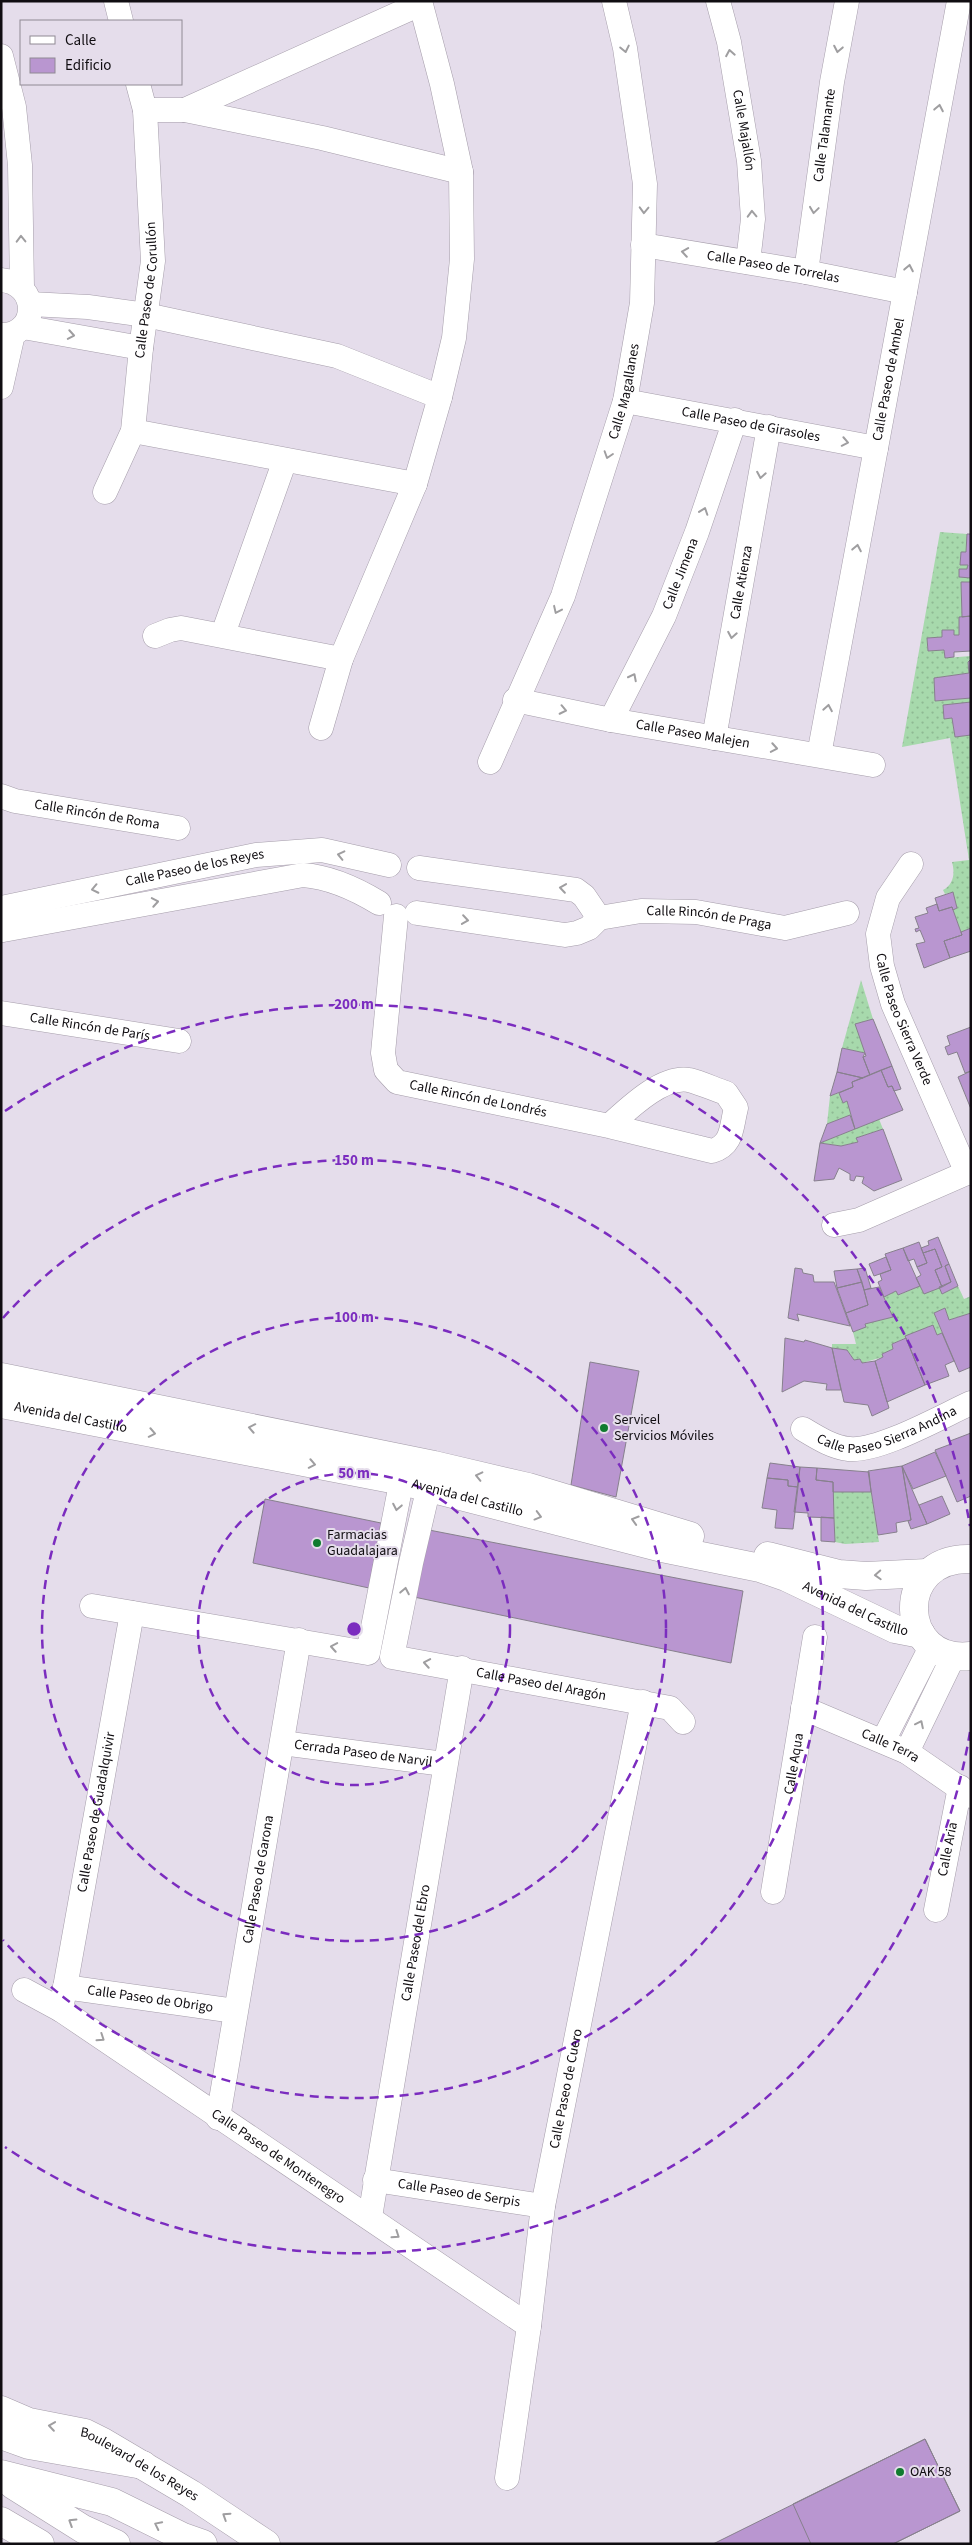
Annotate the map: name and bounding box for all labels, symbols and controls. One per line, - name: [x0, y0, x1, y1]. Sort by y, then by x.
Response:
- legend: [20, 20, 182, 85]
- text: Calle: [65, 30, 96, 51]
- one-way arrow: [619, 44, 630, 53]
- one-way arrow: [834, 45, 844, 54]
- one-way arrow: [726, 49, 736, 57]
- text: Edificio: [65, 55, 112, 76]
- street label: Calle Talamante: [808, 87, 841, 183]
- street label: Calle Majallón: [727, 88, 760, 172]
- one-way arrow: [933, 103, 944, 112]
- one-way arrow: [639, 206, 649, 214]
- one-way arrow: [810, 206, 820, 214]
- one-way arrow: [747, 209, 757, 217]
- street label: Calle Paseo de Corullón: [130, 221, 163, 359]
- one-way arrow: [16, 235, 26, 242]
- street label: Calle Paseo de Torrelas: [705, 246, 841, 289]
- one-way arrow: [680, 247, 688, 258]
- one-way arrow: [904, 263, 914, 272]
- street label: Calle Paseo de Ambel: [868, 316, 910, 443]
- one-way arrow: [67, 330, 75, 340]
- street label: Calle Magallanes: [603, 342, 645, 442]
- street label: Calle Paseo de Girasoles: [680, 402, 822, 447]
- one-way arrow: [841, 436, 850, 446]
- one-way arrow: [603, 451, 613, 459]
- one-way arrow: [756, 471, 766, 480]
- one-way arrow: [698, 508, 708, 516]
- street label: Calle Jimena: [657, 535, 704, 613]
- one-way arrow: [852, 543, 862, 552]
- street label: Calle Atienza: [725, 544, 758, 621]
- one-way arrow: [552, 605, 563, 614]
- one-way arrow: [728, 631, 738, 640]
- one-way arrow: [627, 673, 637, 682]
- one-way arrow: [822, 703, 832, 712]
- one-way arrow: [558, 704, 567, 715]
- street label: Calle Paseo Malejen: [634, 714, 751, 754]
- one-way arrow: [770, 742, 779, 752]
- street label: Calle Rincón de Roma: [33, 794, 161, 835]
- street label: Calle Paseo de los Reyes: [124, 844, 265, 892]
- one-way arrow: [337, 850, 346, 860]
- one-way arrow: [91, 883, 100, 894]
- one-way arrow: [559, 884, 568, 894]
- one-way arrow: [150, 898, 159, 908]
- street label: Calle Rincón de Praga: [646, 901, 773, 935]
- one-way arrow: [460, 915, 469, 925]
- street label: Calle Paseo Sierra Verde: [870, 952, 937, 1089]
- text: 200 m: [334, 994, 374, 1015]
- street label: Calle Rincón de París: [28, 1008, 152, 1046]
- street label: Calle Rincón de Londrés: [408, 1075, 549, 1123]
- text: 150 m: [334, 1150, 374, 1171]
- text: 100 m: [334, 1307, 374, 1328]
- street label: Avenida del Castillo: [13, 1397, 129, 1438]
- street label: Calle Paseo Sierra Andina: [813, 1401, 960, 1459]
- place label: Servicel Servicios Móviles: [614, 1410, 714, 1446]
- marker: Servicel Servicios Móviles: [598, 1422, 610, 1434]
- one-way arrow: [247, 1423, 256, 1433]
- one-way arrow: [148, 1428, 157, 1438]
- one-way arrow: [307, 1458, 316, 1469]
- text: 50 m: [338, 1463, 370, 1484]
- one-way arrow: [475, 1471, 484, 1482]
- street label: Avenida del Castillo: [410, 1474, 525, 1522]
- one-way arrow: [392, 1502, 402, 1511]
- one-way arrow: [534, 1510, 543, 1521]
- one-way arrow: [632, 1516, 640, 1526]
- place label: Farmacias Guadalajara: [327, 1525, 398, 1561]
- marker: Farmacias Guadalajara: [311, 1537, 323, 1549]
- one-way arrow: [874, 1570, 882, 1581]
- street label: Avenida del Castillo: [799, 1576, 910, 1641]
- one-way arrow: [399, 1587, 410, 1596]
- centre of rings: [345, 1620, 363, 1638]
- one-way arrow: [329, 1642, 338, 1652]
- one-way arrow: [423, 1658, 431, 1668]
- street label: Calle Paseo del Aragón: [474, 1663, 608, 1706]
- one-way arrow: [914, 1720, 924, 1729]
- street label: Calle Terra: [858, 1724, 923, 1768]
- street label: Calle Paseo de Guadalquivir: [72, 1730, 121, 1894]
- street label: Calle Aqua: [779, 1731, 809, 1796]
- street label: Cerrada Paseo de Narvil: [293, 1735, 434, 1772]
- street label: Calle Paseo de Garona: [238, 1814, 279, 1945]
- street label: Calle Aria: [933, 1820, 963, 1878]
- street label: Calle Paseo del Ebro: [396, 1883, 436, 2003]
- street label: Calle Paseo de Obrigo: [86, 1980, 214, 2018]
- street label: Calle Paseo de Cuero: [545, 2027, 588, 2150]
- one-way arrow: [95, 2032, 105, 2041]
- street label: Calle Paseo de Montenegro: [207, 2104, 349, 2209]
- street label: Calle Paseo de Serpis: [396, 2174, 522, 2212]
- one-way arrow: [390, 2229, 400, 2238]
- one-way arrow: [48, 2421, 56, 2432]
- street label: Boulevard de los Reyes: [78, 2422, 203, 2506]
- place label: OAK 58: [910, 2462, 952, 2482]
- marker: OAK 58: [894, 2466, 906, 2478]
- one-way arrow: [222, 2513, 231, 2523]
- one-way arrow: [69, 2518, 78, 2528]
- one-way arrow: [154, 2521, 163, 2531]

